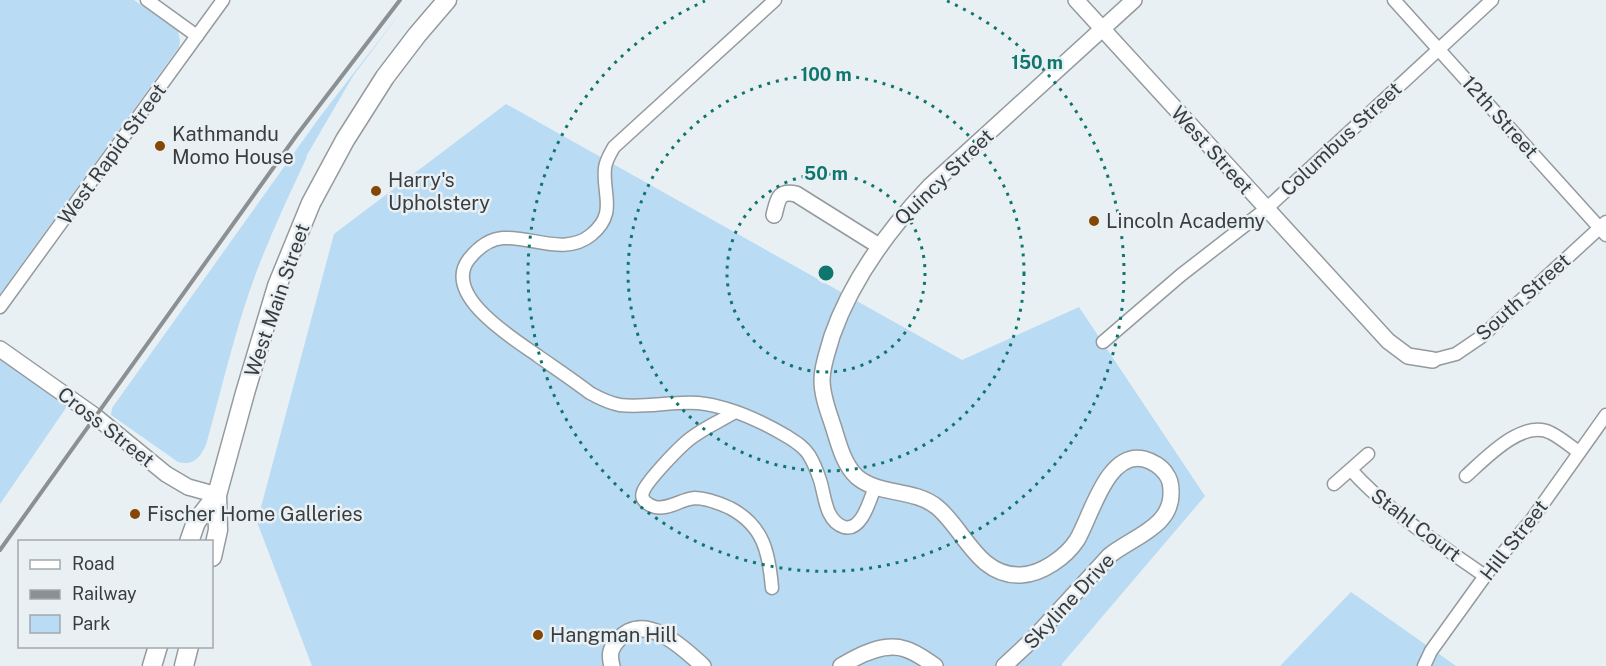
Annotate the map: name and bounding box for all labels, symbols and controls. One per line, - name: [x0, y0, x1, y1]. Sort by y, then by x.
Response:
- text: 150 m: [1011, 52, 1063, 73]
- text: 100 m: [800, 64, 852, 85]
- street label: 12th Street: [1457, 71, 1543, 163]
- street label: Columbus Street: [1276, 77, 1406, 201]
- street label: West Rapid Street: [53, 79, 171, 229]
- street label: West Street: [1166, 101, 1258, 199]
- place label: Kathmandu Momo House: [172, 122, 294, 169]
- street label: Quincy Street: [890, 124, 998, 230]
- marker: Kathmandu Momo House: [153, 139, 167, 153]
- text: 50 m: [804, 163, 848, 184]
- place label: Harry's Upholstery: [388, 168, 490, 215]
- marker: Harry's Upholstery: [369, 184, 383, 198]
- place label: Lincoln Academy: [1106, 209, 1266, 233]
- marker: Lincoln Academy: [1087, 214, 1101, 228]
- street label: West Main Street: [240, 220, 314, 380]
- street label: South Street: [1471, 248, 1575, 346]
- centre of rings: [816, 263, 836, 283]
- street label: Cross Street: [53, 382, 159, 472]
- street label: Stahl Court: [1366, 483, 1466, 567]
- street label: Hill Street: [1475, 495, 1553, 585]
- place label: Fischer Home Galleries: [147, 502, 363, 526]
- marker: Fischer Home Galleries: [128, 507, 142, 521]
- legend: [18, 540, 213, 648]
- street label: Skyline Drive: [1019, 548, 1119, 654]
- text: Road: [72, 553, 115, 574]
- text: Railway: [72, 583, 137, 604]
- text: Park: [72, 613, 110, 634]
- place label: Hangman Hill: [550, 623, 677, 647]
- marker: Hangman Hill: [531, 628, 545, 642]

